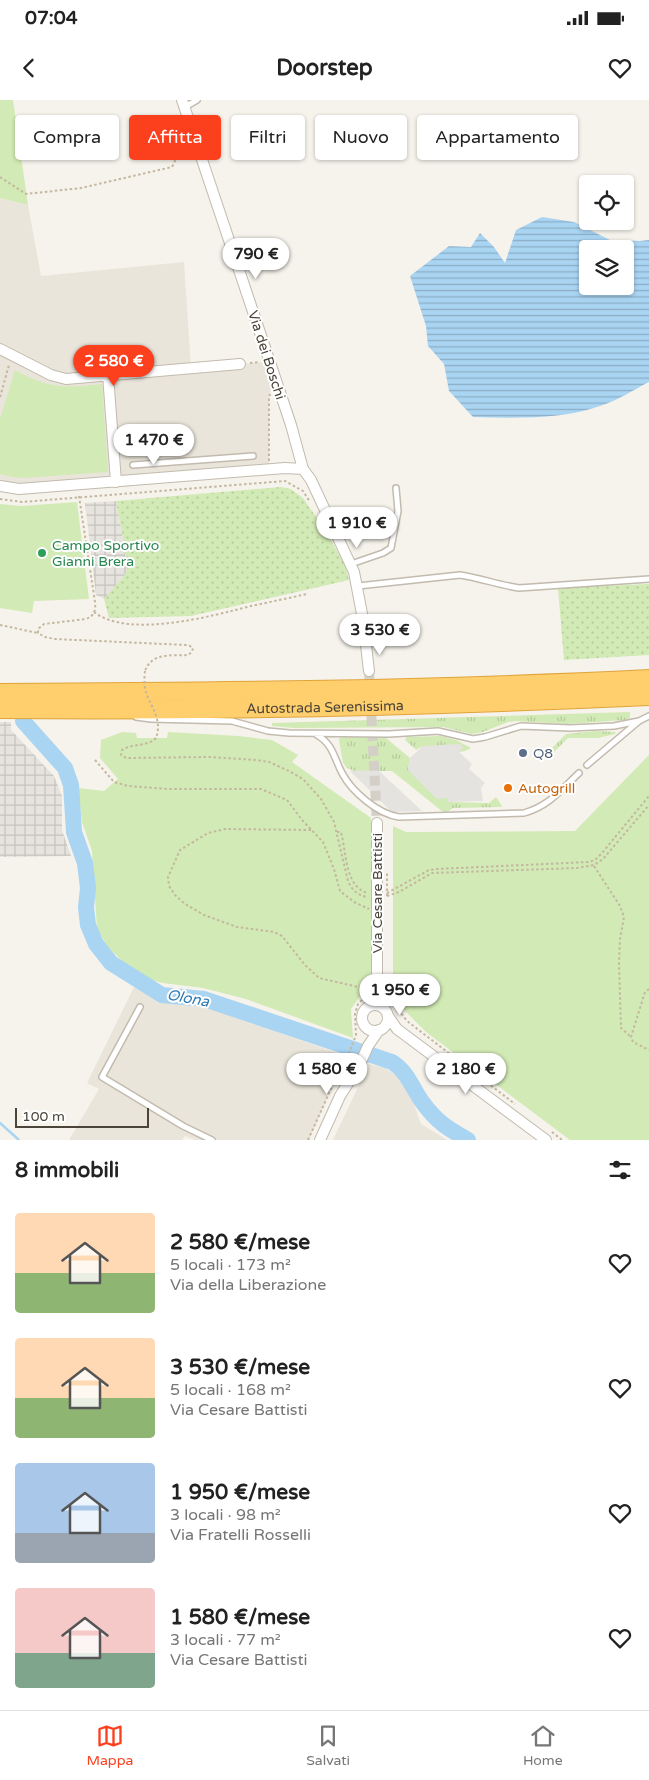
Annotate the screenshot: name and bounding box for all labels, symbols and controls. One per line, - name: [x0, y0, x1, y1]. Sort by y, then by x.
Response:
- text: 07:04: [25, 7, 78, 29]
- icon: back: [15, 54, 43, 82]
- icon: heart: [606, 54, 634, 82]
- text: Doorstep: [276, 55, 373, 81]
- chip: Compra: [15, 115, 119, 160]
- chip: Affitta: [129, 115, 221, 160]
- chip: Filtri: [231, 115, 305, 160]
- chip: Nuovo: [315, 115, 407, 160]
- chip: Appartamento: [417, 115, 578, 160]
- map controls: [579, 175, 634, 295]
- button: locate: [579, 175, 634, 230]
- pin: 790 €: [221, 238, 291, 280]
- button: layers: [579, 240, 634, 295]
- text: 790 €: [233, 244, 279, 264]
- street label: Via dei Boschi: [244, 308, 289, 402]
- pin: 2 580 €: [68, 344, 160, 387]
- text: 2 580 €: [84, 351, 144, 371]
- pin: 1 470 €: [108, 424, 200, 466]
- text: 1 470 €: [124, 430, 184, 450]
- pin: 1 910 €: [311, 506, 403, 549]
- text: 1 910 €: [327, 513, 387, 533]
- place label: Campo Sportivo Gianni Brera: [52, 537, 159, 570]
- marker: Campo Sportivo Gianni Brera: [36, 547, 48, 559]
- pin: 3 530 €: [334, 614, 426, 656]
- text: 3 530 €: [350, 620, 410, 640]
- street label: Autostrada Serenissima: [246, 697, 404, 717]
- place label: Q8: [533, 745, 553, 762]
- marker: Q8: [517, 747, 529, 759]
- place label: Autogrill: [518, 780, 575, 797]
- marker: Autogrill: [502, 782, 514, 794]
- street label: Via Cesare Battisti: [369, 833, 386, 953]
- pin: 1 950 €: [354, 974, 446, 1016]
- text: 1 950 €: [370, 980, 430, 1000]
- water label: Olona: [166, 985, 211, 1011]
- pin: 1 580 €: [281, 1052, 373, 1095]
- pin: 2 180 €: [420, 1052, 512, 1095]
- text: 1 580 €: [297, 1059, 357, 1079]
- text: 2 180 €: [436, 1059, 496, 1079]
- scale bar: [15, 1105, 149, 1128]
- text: 100 m: [22, 1108, 65, 1125]
- icon: filters: [606, 1156, 634, 1184]
- text: 8 immobili: [15, 1158, 119, 1183]
- text: 2 580 €/mese: [170, 1230, 310, 1255]
- icon: home: [55, 1233, 115, 1293]
- icon: heart: [606, 1249, 634, 1277]
- text: 5 locali · 173 m²: [170, 1255, 291, 1275]
- text: Via della Liberazione: [170, 1275, 326, 1295]
- text: 3 530 €/mese: [170, 1355, 310, 1380]
- icon: home: [55, 1358, 115, 1418]
- icon: heart: [606, 1374, 634, 1402]
- text: 5 locali · 168 m²: [170, 1380, 291, 1400]
- text: Via Cesare Battisti: [170, 1400, 308, 1420]
- text: 1 950 €/mese: [170, 1480, 310, 1505]
- icon: home: [55, 1483, 115, 1543]
- icon: heart: [606, 1499, 634, 1527]
- text: 3 locali · 98 m²: [170, 1505, 281, 1525]
- text: Via Fratelli Rosselli: [170, 1525, 311, 1545]
- text: 1 580 €/mese: [170, 1605, 310, 1630]
- icon: home: [55, 1608, 115, 1668]
- icon: heart: [606, 1624, 634, 1652]
- text: 3 locali · 77 m²: [170, 1630, 281, 1650]
- text: Via Cesare Battisti: [170, 1650, 308, 1670]
- tab: Mappa: [86, 1722, 133, 1769]
- tab: Salvati: [306, 1722, 350, 1769]
- tab: Home: [523, 1722, 563, 1769]

